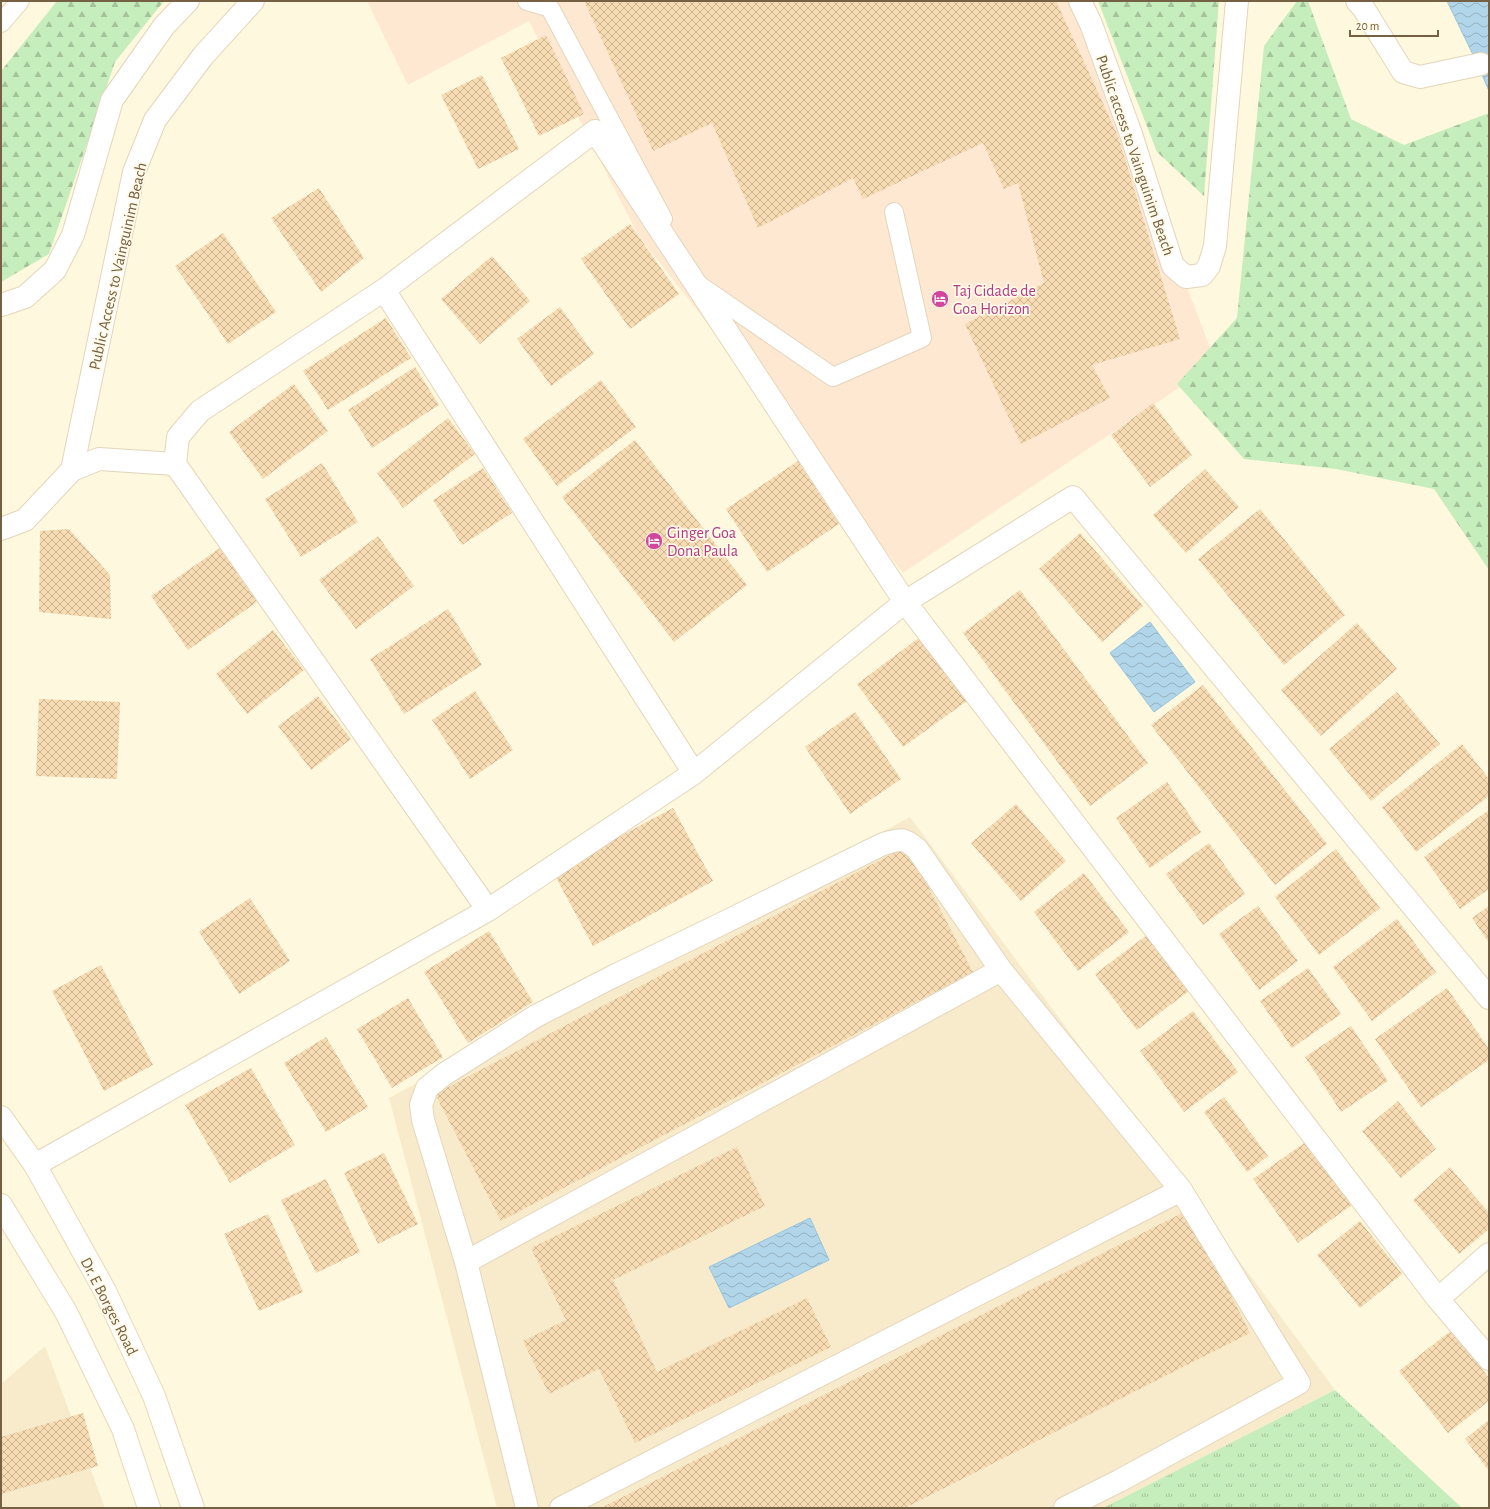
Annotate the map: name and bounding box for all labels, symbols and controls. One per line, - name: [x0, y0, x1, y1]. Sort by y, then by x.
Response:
- scale bar: [1350, 12, 1438, 38]
- text: 20 m: [1356, 20, 1379, 32]
- street label: Public access to Vainguinim Beach: [1093, 53, 1177, 258]
- street label: Public Access to Vainguinim Beach: [86, 161, 150, 371]
- place label: Taj Cidade de Goa Horizon: [953, 283, 1036, 317]
- hotel icon: Taj Cidade de Goa Horizon: [930, 289, 950, 309]
- place label: Ginger Goa Dona Paula: [667, 525, 738, 559]
- hotel icon: Ginger Goa Dona Paula: [644, 531, 664, 551]
- street label: Dr. E Borges Road: [78, 1255, 141, 1358]

